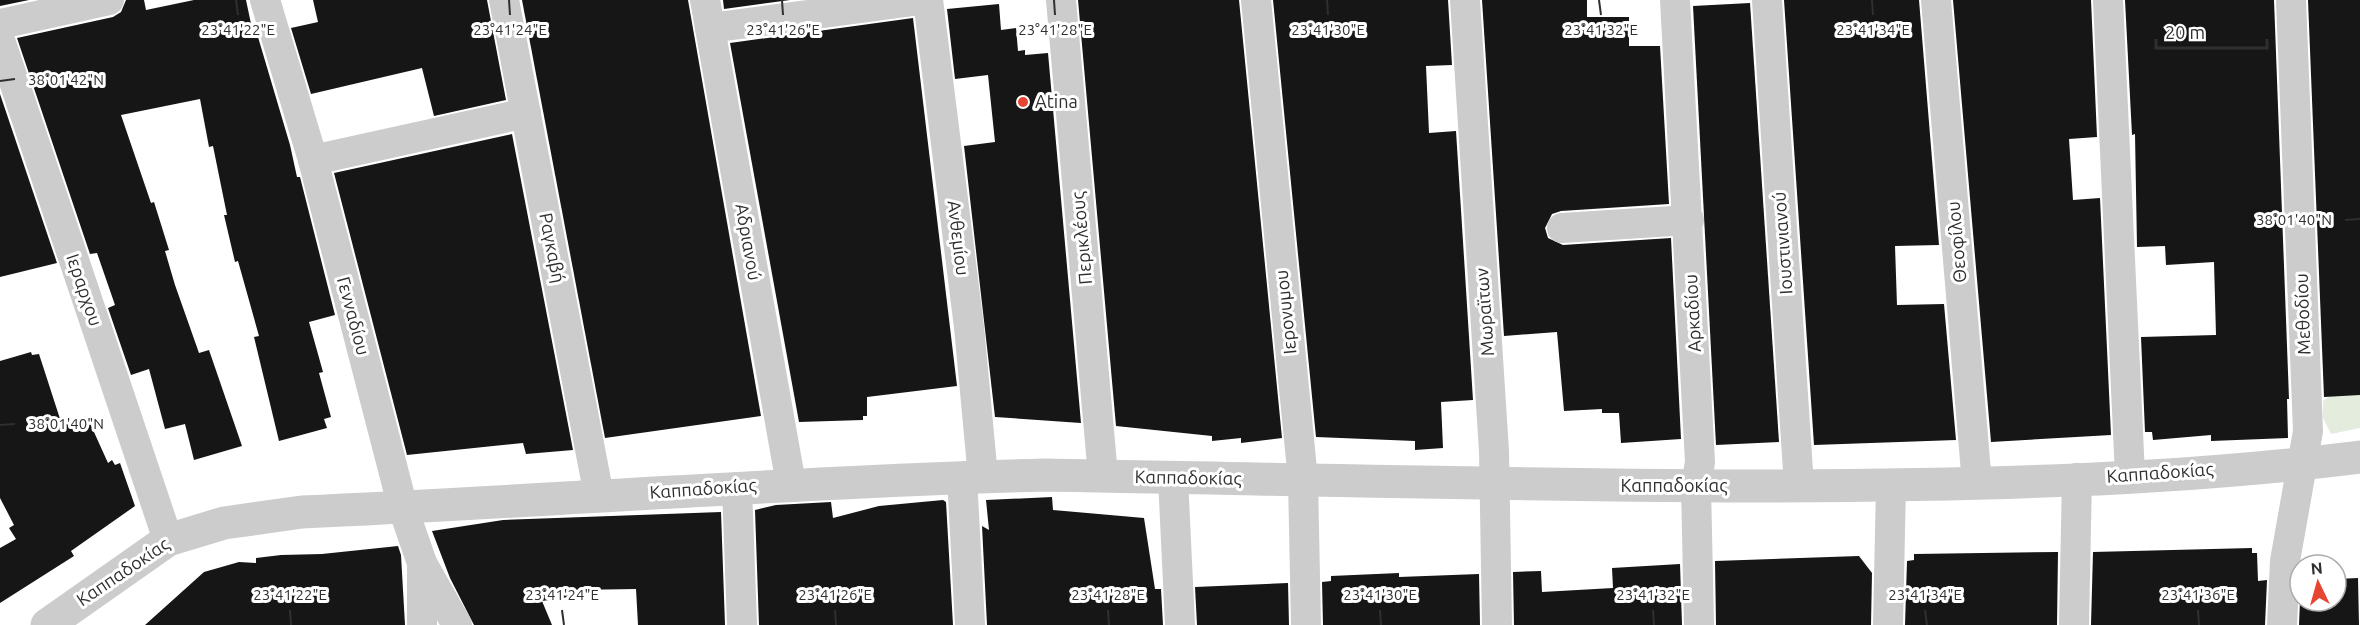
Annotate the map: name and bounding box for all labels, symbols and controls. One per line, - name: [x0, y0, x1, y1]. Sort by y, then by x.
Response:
- scale bar: [2156, 12, 2267, 50]
- text: 23°41'22"E: [201, 21, 275, 38]
- text: 23°41'24"E: [473, 21, 547, 38]
- text: 23°41'26"E: [746, 21, 820, 38]
- text: 23°41'28"E: [1018, 21, 1092, 38]
- text: 23°41'30"E: [1291, 21, 1365, 38]
- text: 23°41'32"E: [1564, 21, 1638, 38]
- text: 23°41'34"E: [1836, 21, 1910, 38]
- text: 20 m: [2165, 22, 2205, 42]
- text: 38°01'42"N: [28, 71, 104, 88]
- place label: Atina: [1035, 91, 1078, 111]
- marker: Atina: [1016, 95, 1030, 109]
- street label: Περικλέους: [1067, 191, 1096, 285]
- street label: Ιουστινιανού: [1768, 191, 1796, 295]
- street label: Ανθεμίου: [944, 199, 974, 277]
- street label: Θεοφίλου: [1942, 200, 1970, 284]
- street label: Αδριανού: [732, 202, 766, 282]
- street label: Ραγκαβή: [536, 211, 570, 285]
- text: 38°01'40"N: [2256, 211, 2332, 228]
- street label: Ιεραρχου: [63, 251, 107, 328]
- street label: Μωραϊτων: [1471, 267, 1497, 357]
- street label: Ιερονυμου: [1271, 269, 1299, 355]
- street label: Αρκαδίου: [1680, 273, 1704, 353]
- street label: Μεθοδίου: [2291, 273, 2313, 355]
- street label: Γενναδίου: [334, 274, 374, 357]
- text: 38°01'40"N: [28, 415, 104, 432]
- street label: Καππαδοκίας: [2106, 458, 2214, 487]
- street label: Καππαδοκίας: [1134, 466, 1242, 489]
- street label: Καππαδοκίας: [649, 474, 757, 503]
- street label: Καππαδοκίας: [1620, 475, 1728, 496]
- street label: Καππαδοκίας: [72, 533, 173, 610]
- north arrow: [2288, 553, 2348, 613]
- text: N: [2310, 559, 2323, 578]
- text: 23°41'22"E: [253, 586, 327, 603]
- text: 23°41'24"E: [525, 586, 599, 603]
- text: 23°41'26"E: [798, 586, 872, 603]
- text: 23°41'28"E: [1071, 586, 1145, 603]
- text: 23°41'30"E: [1343, 586, 1417, 603]
- text: 23°41'32"E: [1616, 586, 1690, 603]
- text: 23°41'34"E: [1888, 586, 1962, 603]
- text: 23°41'36"E: [2161, 586, 2235, 603]

